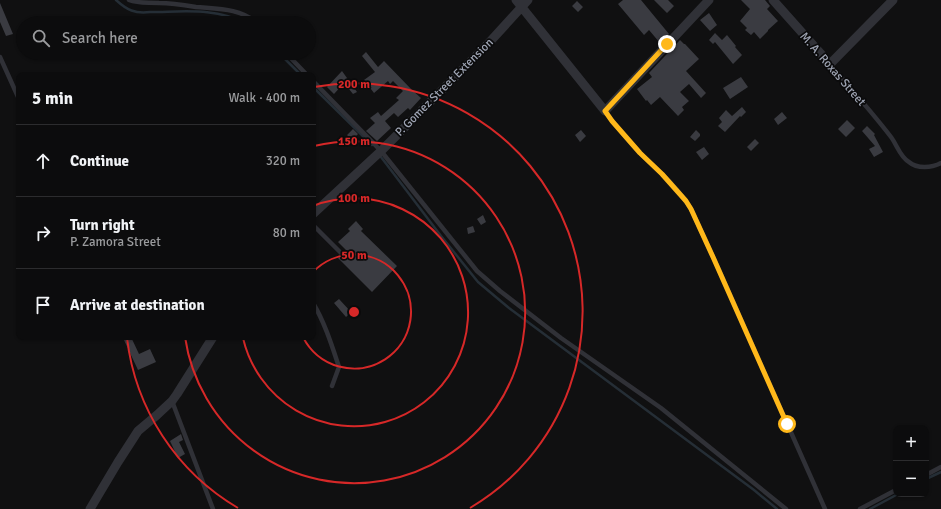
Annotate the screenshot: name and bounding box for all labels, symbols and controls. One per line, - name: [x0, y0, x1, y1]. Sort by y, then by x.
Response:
- search box: [16, 16, 316, 60]
- icon: search: [30, 27, 52, 49]
- text: Search here: [62, 29, 138, 47]
- street label: M. A. Roxas Street: [797, 29, 869, 109]
- street label: P. Gomez Street Extension: [392, 35, 497, 140]
- route end: [658, 35, 676, 53]
- text: 200 m: [338, 77, 370, 92]
- text: 5 min: [32, 88, 73, 109]
- text: Walk · 400 m: [229, 90, 300, 106]
- text: 150 m: [338, 134, 370, 149]
- icon: ahead: [32, 150, 54, 172]
- text: Continue: [70, 152, 129, 170]
- text: 320 m: [266, 153, 300, 169]
- text: 100 m: [338, 191, 370, 206]
- text: Turn right: [70, 216, 135, 234]
- icon: right: [32, 222, 54, 244]
- text: 80 m: [273, 225, 300, 241]
- text: P. Zamora Street: [70, 234, 161, 250]
- text: 50 m: [341, 248, 367, 263]
- icon: arrive: [32, 294, 54, 316]
- text: Arrive at destination: [70, 296, 205, 314]
- centre of rings: [347, 305, 361, 319]
- route start: [778, 415, 796, 433]
- map controls: [893, 425, 929, 497]
- button: +: [893, 425, 929, 461]
- button: −: [893, 461, 929, 497]

